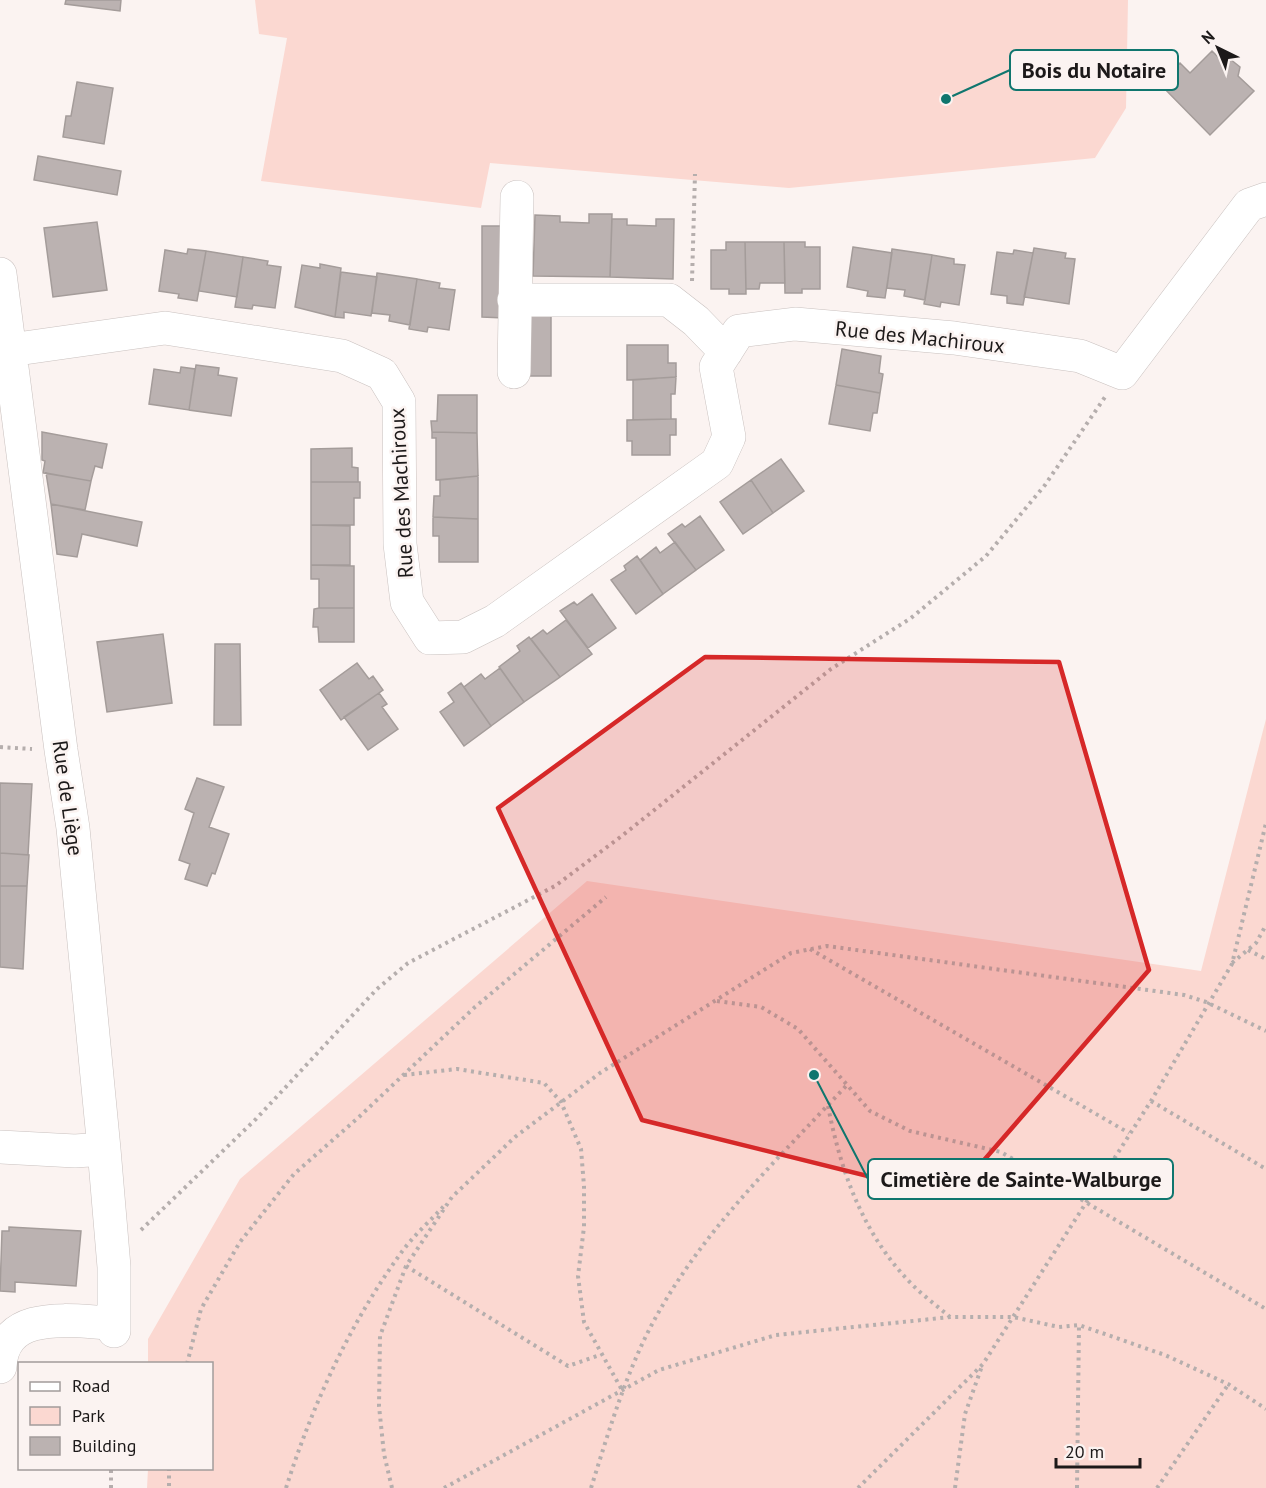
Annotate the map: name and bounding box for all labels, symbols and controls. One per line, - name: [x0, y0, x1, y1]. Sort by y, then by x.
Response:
- north arrow: [1188, 18, 1248, 78]
- text: N: [1197, 26, 1218, 48]
- callout: Bois du Notaire: [1010, 50, 1178, 90]
- text: Bois du Notaire: [1022, 56, 1166, 84]
- street label: Rue des Machiroux: [834, 315, 1006, 359]
- street label: Rue des Machiroux: [383, 407, 419, 579]
- street label: Rue de Liège: [47, 739, 89, 857]
- callout: Cimetière de Sainte-Walburge: [868, 1159, 1173, 1199]
- text: Cimetière de Sainte-Walburge: [880, 1165, 1162, 1193]
- legend: [18, 1362, 213, 1470]
- text: Road: [72, 1374, 110, 1397]
- text: Park: [72, 1404, 105, 1427]
- scale bar: [1056, 1431, 1140, 1469]
- text: Building: [72, 1434, 136, 1457]
- text: 20 m: [1065, 1440, 1104, 1463]

